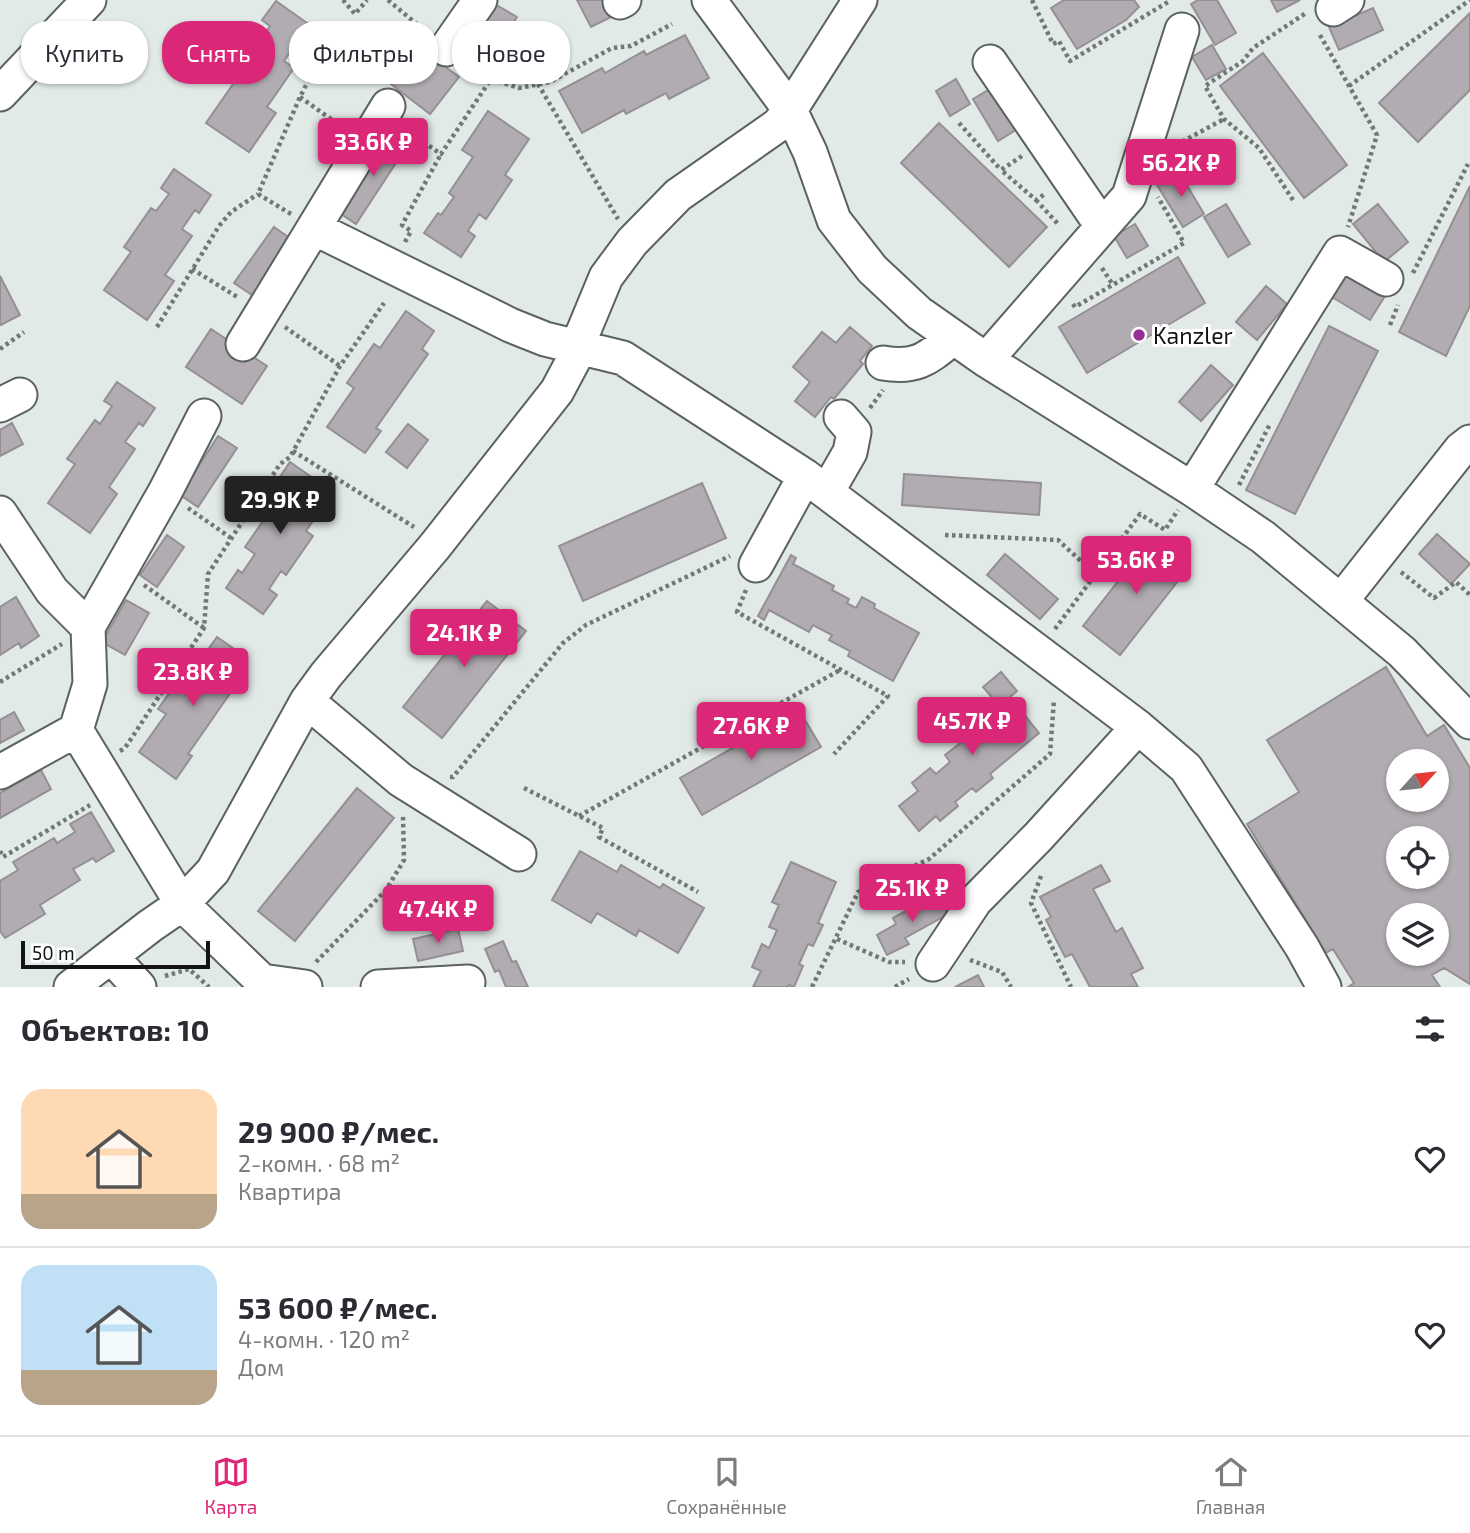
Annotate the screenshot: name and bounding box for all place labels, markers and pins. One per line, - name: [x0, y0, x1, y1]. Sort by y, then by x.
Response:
- pin: 33.6K ₽: [308, 118, 438, 178]
- pin: 56.2K ₽: [1116, 140, 1246, 199]
- place label: Kanzler: [1153, 321, 1233, 349]
- marker: Kanzler: [1131, 327, 1147, 343]
- pin: 29.9K ₽: [215, 476, 345, 536]
- pin: 53.6K ₽: [1071, 536, 1201, 596]
- pin: 24.1K ₽: [399, 610, 529, 669]
- pin: 23.8K ₽: [128, 648, 258, 708]
- pin: 45.7K ₽: [907, 698, 1037, 757]
- pin: 27.6K ₽: [686, 702, 816, 762]
- pin: 25.1K ₽: [847, 864, 977, 924]
- pin: 47.4K ₽: [373, 886, 503, 945]

